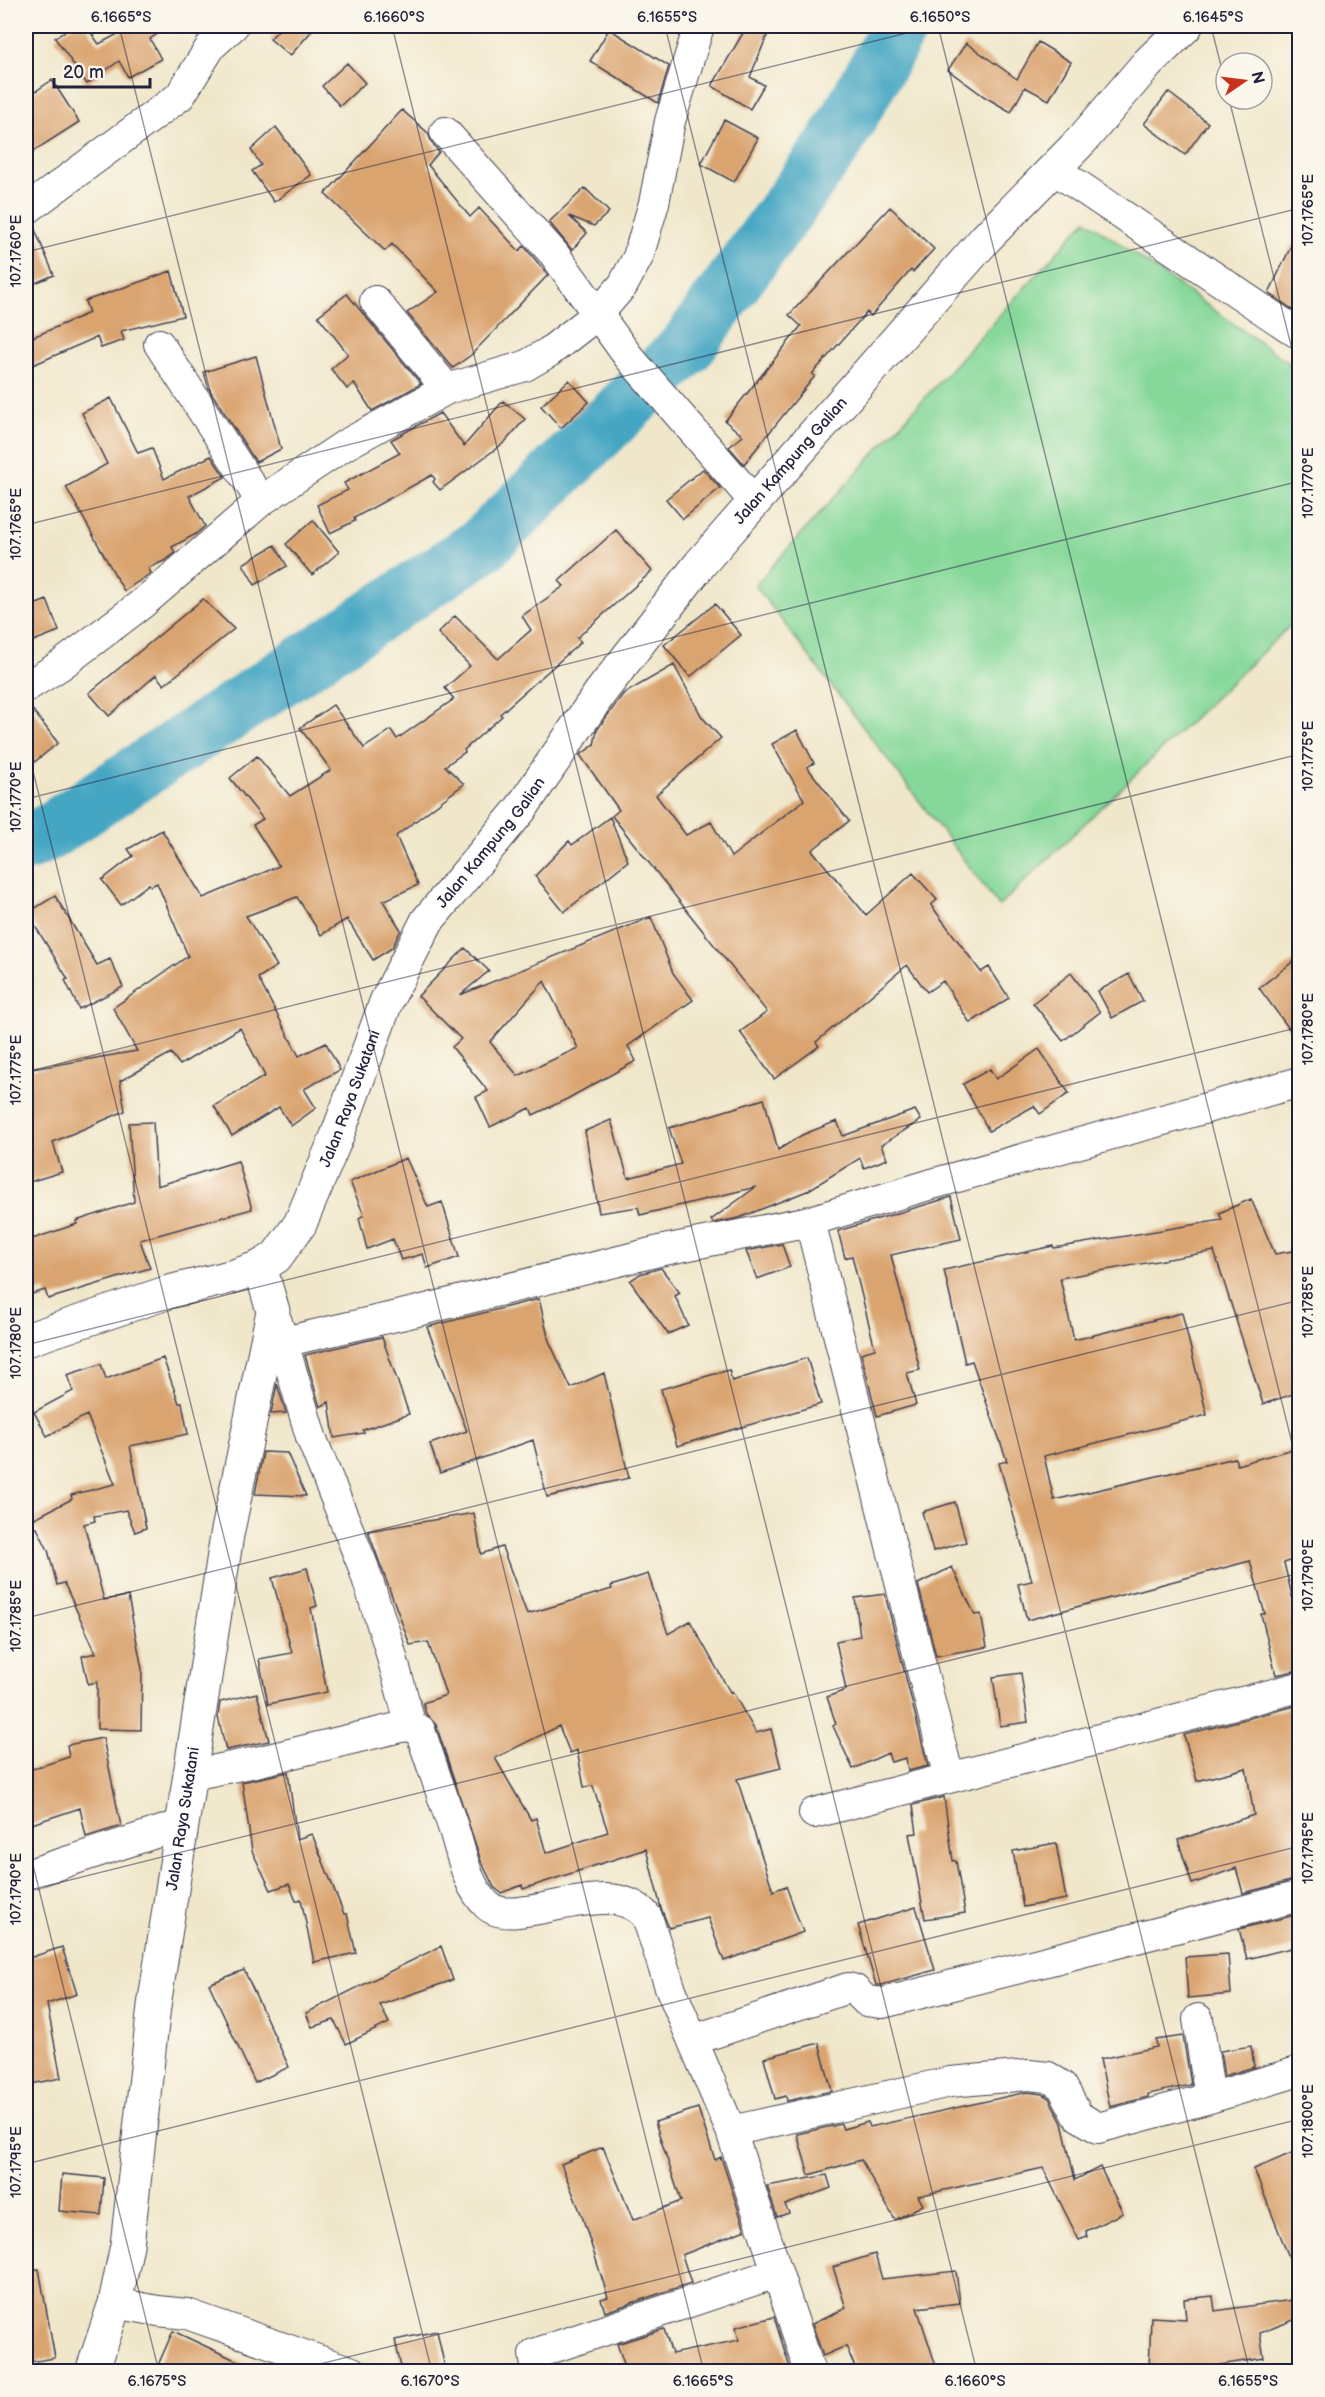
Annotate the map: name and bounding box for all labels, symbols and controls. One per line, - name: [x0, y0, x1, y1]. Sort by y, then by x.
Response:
- text: 6.1665°S: [91, 8, 151, 27]
- text: 6.1660°S: [363, 8, 425, 27]
- text: 6.1655°S: [637, 8, 697, 27]
- text: 6.1650°S: [910, 8, 970, 27]
- text: 6.1645°S: [1183, 8, 1243, 27]
- scale bar: [54, 51, 150, 89]
- north arrow: [1214, 51, 1274, 111]
- text: 20 m: [63, 62, 104, 83]
- text: N: [1246, 70, 1268, 86]
- text: 107.1765°E: [1299, 174, 1318, 246]
- text: 107.1760°E: [7, 214, 26, 287]
- street label: Jalan Kampung Galian: [730, 393, 851, 528]
- text: 107.1770°E: [1299, 447, 1318, 519]
- text: 107.1765°E: [7, 488, 26, 560]
- text: 107.1775°E: [1299, 721, 1318, 791]
- text: 107.1770°E: [7, 761, 26, 833]
- street label: Jalan Kampung Galian: [432, 774, 549, 912]
- text: 107.1780°E: [1299, 993, 1318, 1065]
- street label: Jalan Raya Sukatani: [316, 1028, 384, 1170]
- text: 107.1775°E: [7, 1035, 26, 1105]
- text: 107.1785°E: [1299, 1266, 1318, 1338]
- text: 107.1780°E: [7, 1307, 26, 1379]
- text: 107.1790°E: [1299, 1539, 1318, 1611]
- text: 107.1785°E: [7, 1580, 26, 1652]
- street label: Jalan Raya Sukatani: [163, 1746, 204, 1892]
- text: 107.1795°E: [1299, 1812, 1318, 1884]
- text: 107.1790°E: [7, 1853, 26, 1925]
- text: 107.1800°E: [1299, 2084, 1318, 2158]
- text: 107.1795°E: [7, 2126, 26, 2198]
- text: 6.1675°S: [128, 2372, 186, 2391]
- text: 6.1670°S: [400, 2372, 460, 2391]
- text: 6.1665°S: [673, 2372, 733, 2391]
- text: 6.1660°S: [944, 2372, 1006, 2391]
- text: 6.1655°S: [1218, 2372, 1278, 2391]

